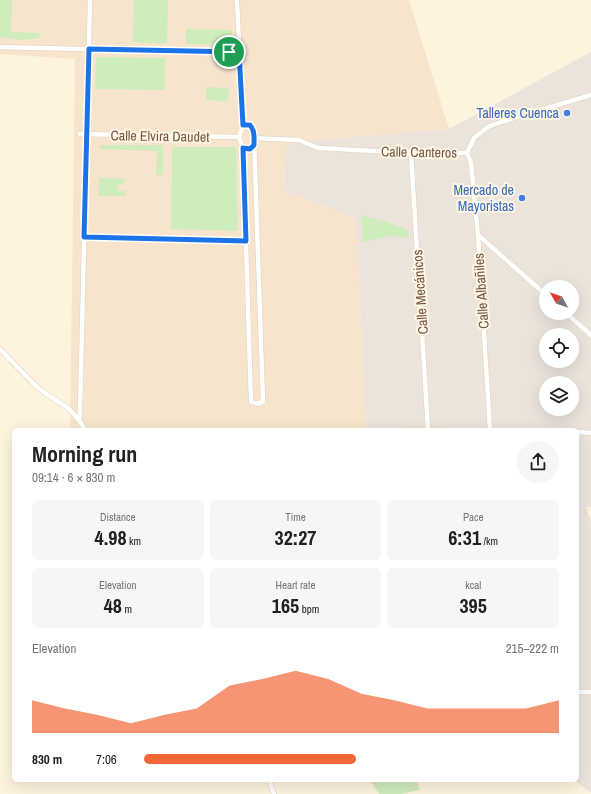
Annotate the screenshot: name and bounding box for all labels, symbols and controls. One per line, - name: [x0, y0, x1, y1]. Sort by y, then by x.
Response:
- pin: [212, 35, 246, 69]
- icon: arrive: [218, 41, 240, 63]
- place label: Talleres Cuenca: [476, 104, 560, 122]
- marker: Talleres Cuenca: [562, 108, 572, 118]
- street label: Calle Elvira Daudet: [110, 126, 210, 146]
- street label: Calle Canteros: [381, 142, 457, 162]
- place label: Mercado de Mayoristas: [453, 181, 514, 215]
- marker: Mercado de Mayoristas: [517, 193, 527, 203]
- street label: Calle Mecánicos: [408, 249, 432, 335]
- street label: Calle Albañiles: [469, 252, 493, 330]
- north arrow: [539, 280, 579, 320]
- map controls: [539, 280, 579, 416]
- button: locate: [539, 328, 579, 368]
- button: layers: [539, 376, 579, 416]
- text: Morning run: [32, 439, 137, 469]
- button: share: [517, 441, 559, 483]
- text: 09:14 · 6 × 830 m: [32, 469, 115, 486]
- text: Distance: [100, 510, 136, 524]
- text: Time: [285, 510, 306, 524]
- text: Pace: [463, 510, 483, 524]
- text: 4.98: [95, 524, 127, 551]
- text: 32:27: [275, 524, 316, 551]
- text: 6:31: [448, 524, 481, 551]
- text: km: [127, 534, 141, 548]
- text: /km: [481, 534, 498, 548]
- text: Elevation: [99, 578, 137, 592]
- text: Heart rate: [275, 578, 316, 592]
- text: kcal: [465, 578, 481, 592]
- text: 48: [104, 592, 122, 619]
- text: 165: [272, 592, 299, 619]
- text: 395: [459, 592, 487, 619]
- text: m: [122, 602, 132, 616]
- text: bpm: [299, 602, 319, 616]
- text: Elevation: [32, 640, 76, 657]
- text: 215–222 m: [506, 640, 559, 657]
- text: 830 m: [32, 751, 62, 768]
- text: 7:06: [96, 751, 117, 768]

